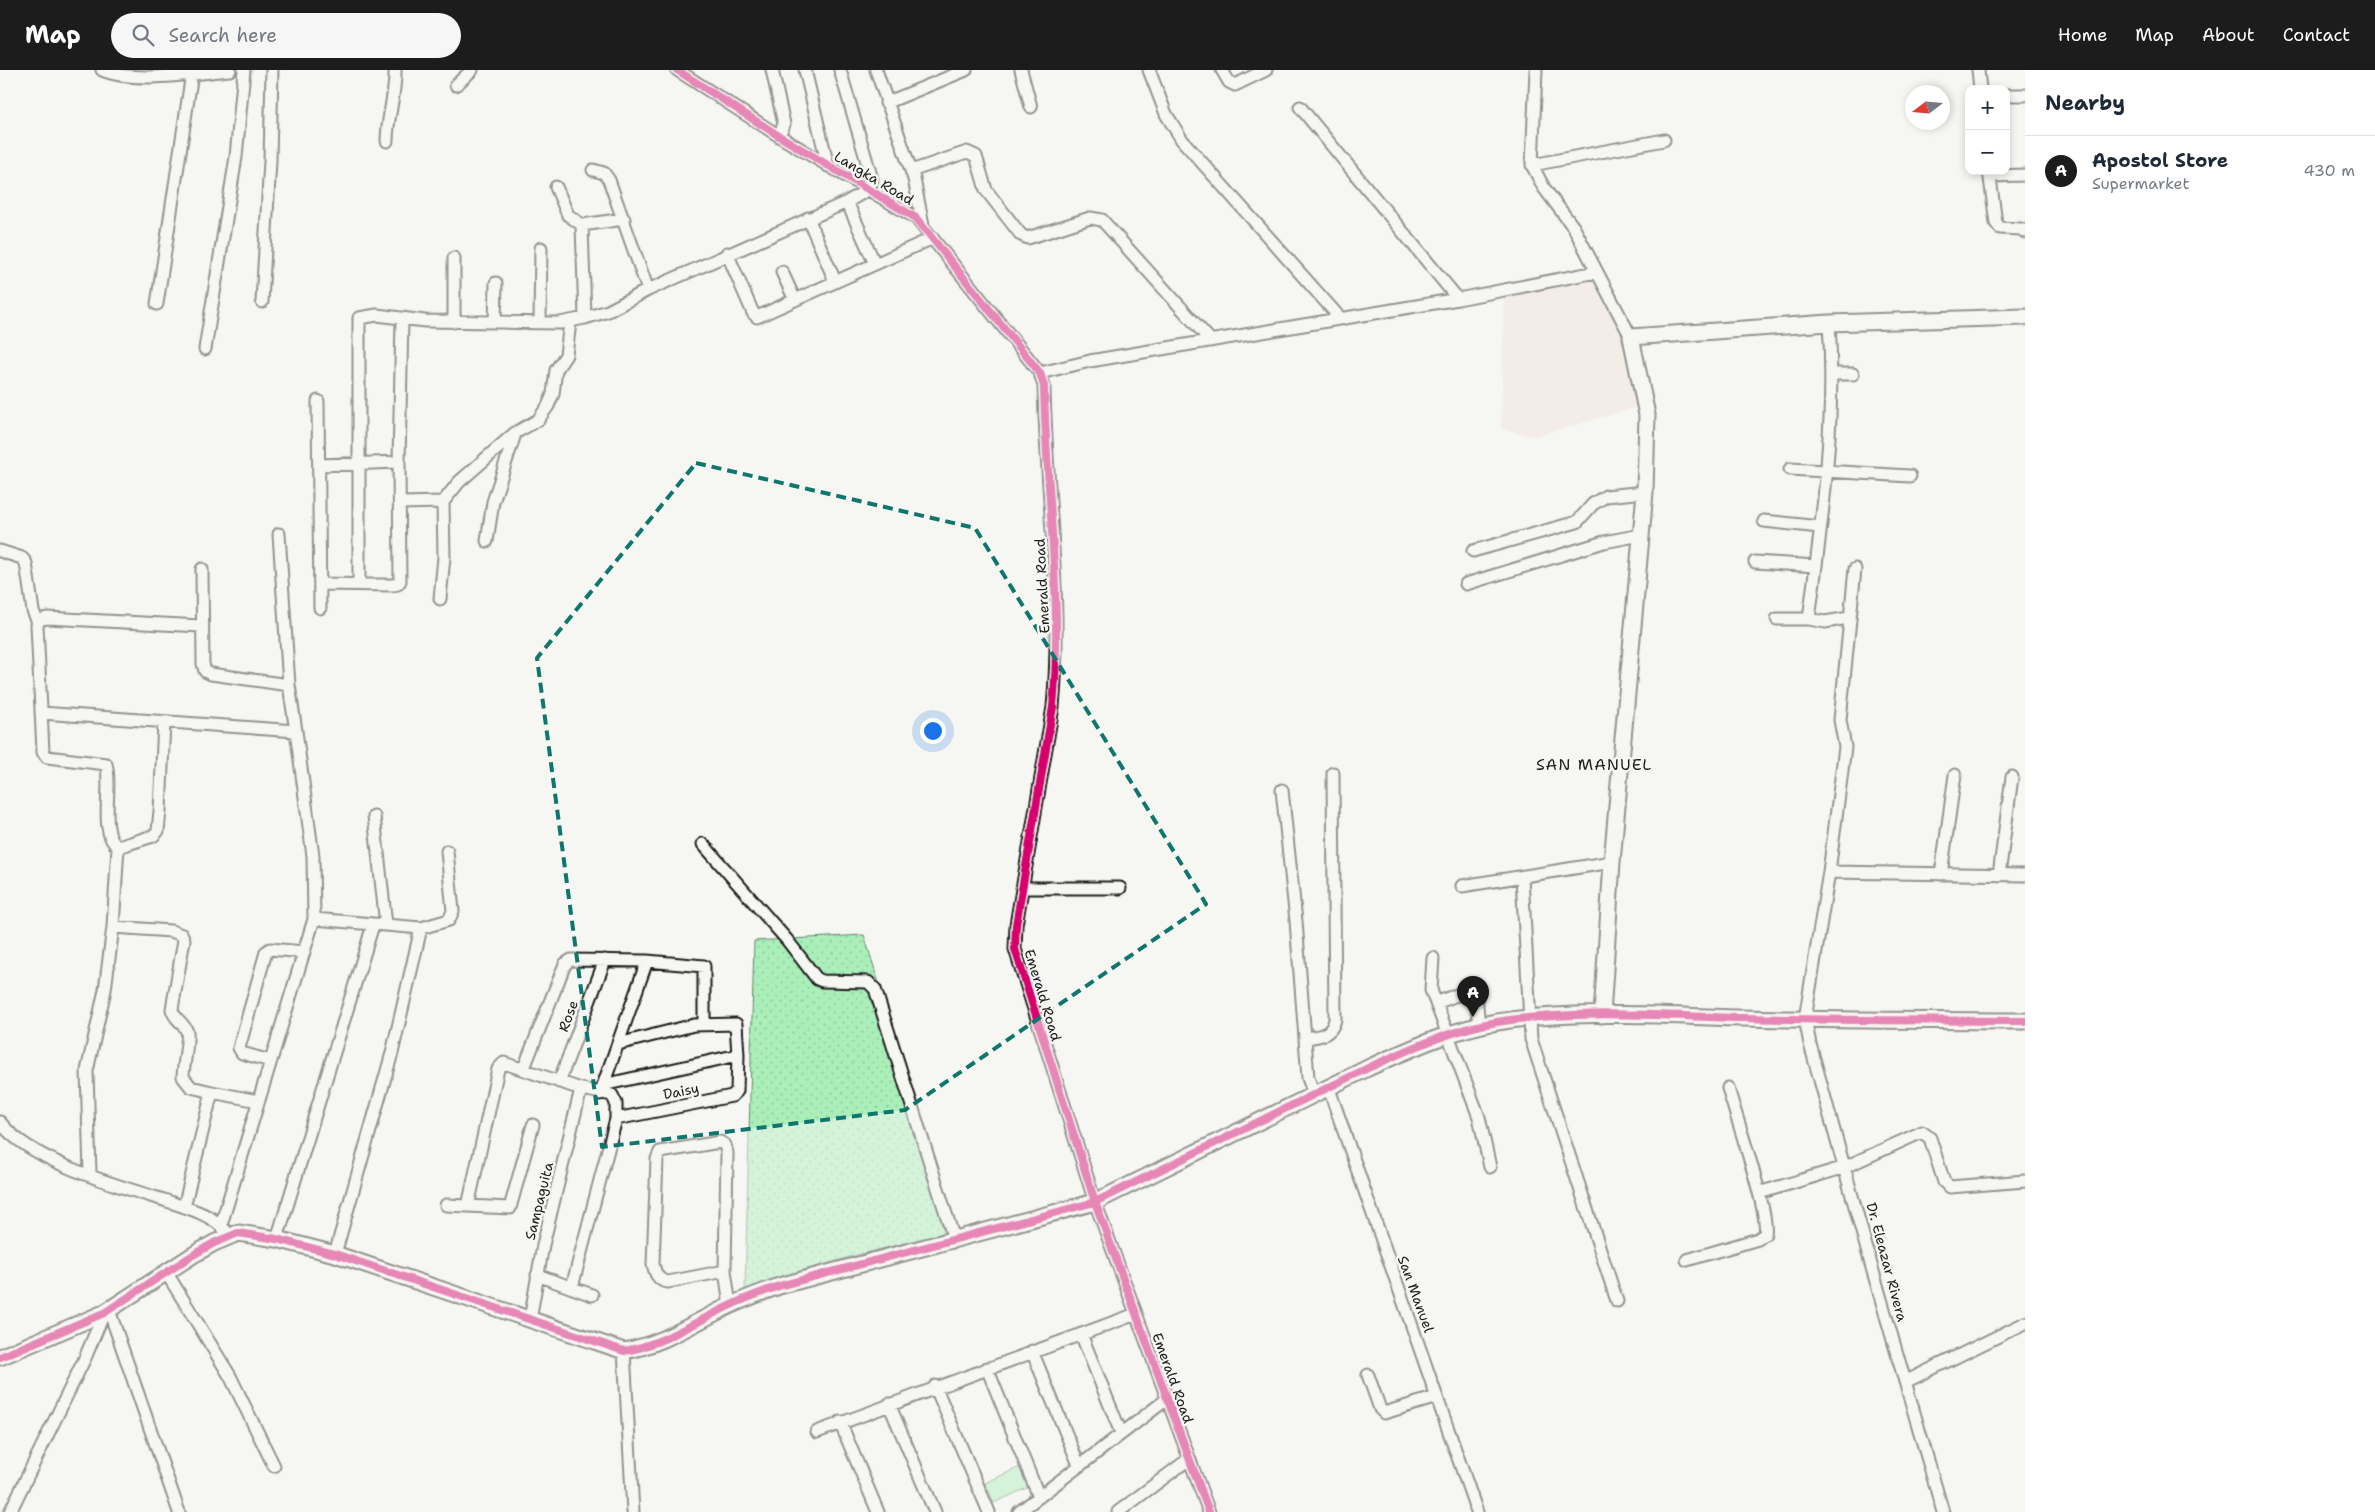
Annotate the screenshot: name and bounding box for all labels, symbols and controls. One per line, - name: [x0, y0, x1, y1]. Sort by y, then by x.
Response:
- search box: [111, 13, 461, 58]
- text: Map: [25, 19, 81, 51]
- icon: search: [129, 21, 157, 49]
- text: Search here: [169, 23, 277, 48]
- text: Home: [2058, 23, 2107, 47]
- text: Map: [2135, 23, 2174, 47]
- text: About: [2202, 23, 2255, 47]
- text: Contact: [2283, 23, 2350, 47]
- north arrow: [1905, 85, 1950, 130]
- map controls: [1965, 85, 2010, 175]
- button: +: [1965, 85, 2010, 130]
- text: Nearby: [2045, 89, 2125, 117]
- button: −: [1965, 130, 2010, 175]
- street label: Langka Road: [831, 147, 917, 209]
- text: Apostol Store: [2092, 148, 2228, 173]
- text: A: [2055, 160, 2067, 181]
- text: 430 m: [2304, 160, 2355, 181]
- text: Supermarket: [2092, 173, 2189, 194]
- street label: Emerald Road: [1031, 538, 1053, 634]
- your location: [920, 718, 946, 744]
- district label: SAN MANUEL: [1536, 754, 1652, 775]
- street label: Emerald Road: [1020, 947, 1066, 1043]
- pin: A: [1457, 976, 1489, 1017]
- street label: Rose: [554, 998, 582, 1034]
- street label: Daisy: [662, 1079, 700, 1103]
- street label: Sampaguita: [521, 1160, 557, 1242]
- street label: Dr. Eleazar Rivera: [1862, 1201, 1912, 1324]
- street label: San Manuel: [1394, 1253, 1438, 1336]
- street label: Emerald Road: [1148, 1330, 1198, 1426]

